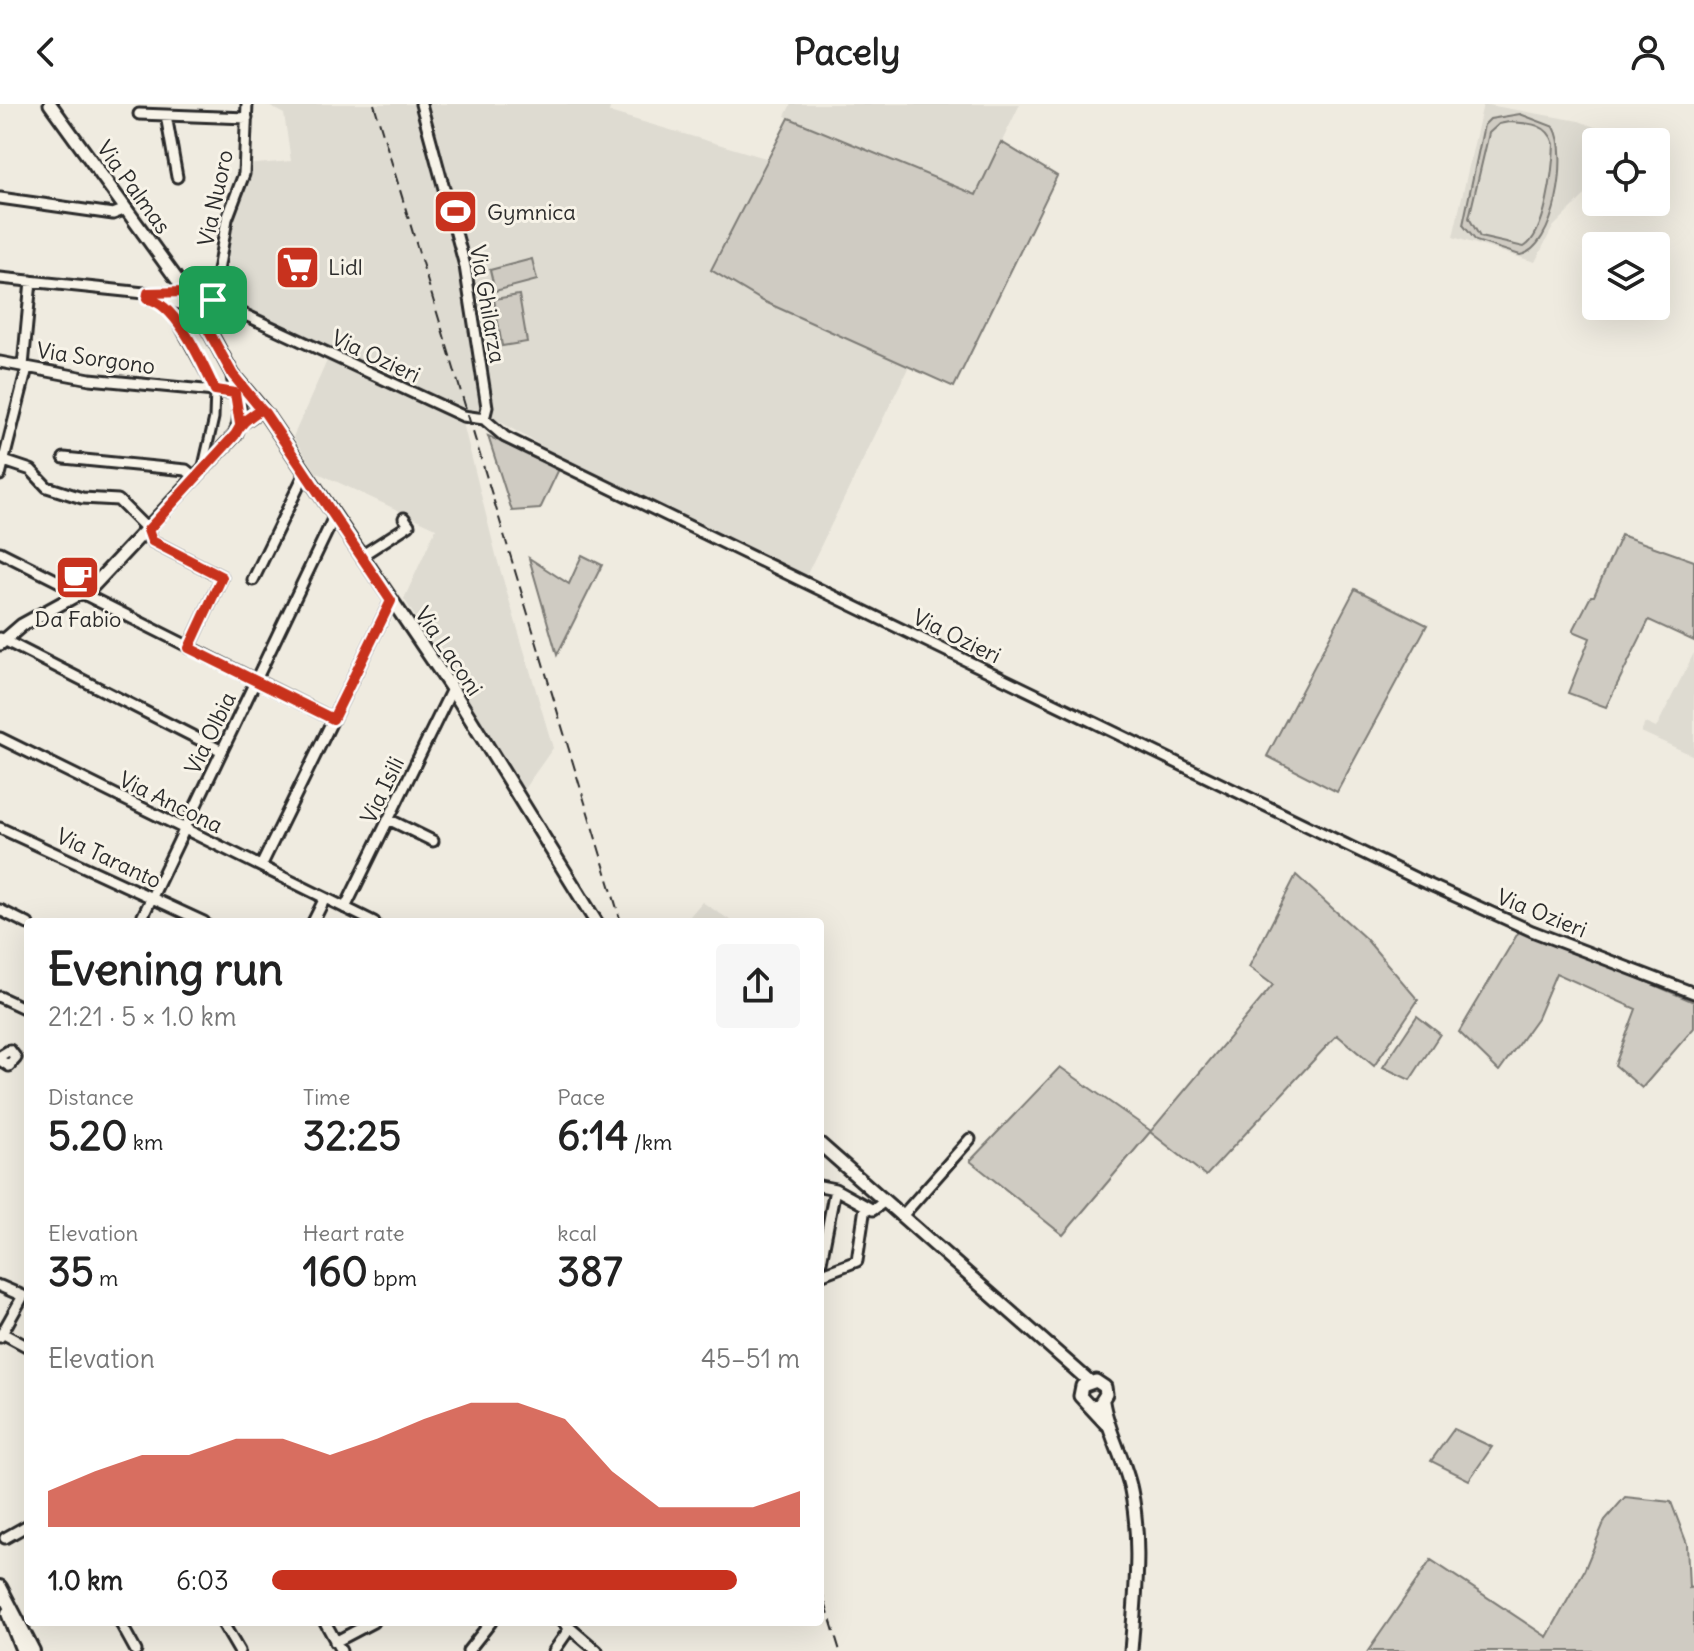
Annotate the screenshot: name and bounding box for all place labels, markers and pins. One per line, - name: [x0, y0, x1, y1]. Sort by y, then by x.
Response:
- sports icon: Gymnica: [432, 188, 480, 236]
- place label: Gymnica: [487, 198, 576, 226]
- supermarket icon: Lidl: [273, 243, 321, 291]
- place label: Lidl: [328, 253, 363, 281]
- pin: [179, 266, 247, 334]
- cafe icon: Da Fabio: [54, 554, 102, 602]
- place label: Da Fabio: [35, 605, 121, 633]

